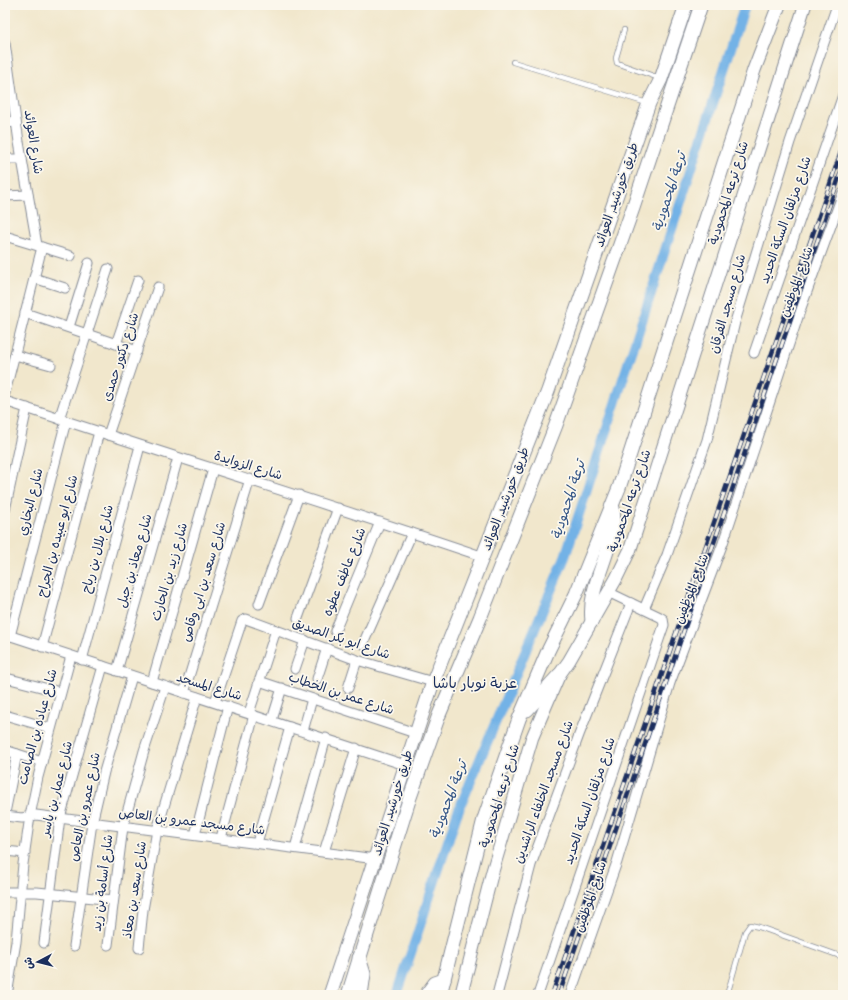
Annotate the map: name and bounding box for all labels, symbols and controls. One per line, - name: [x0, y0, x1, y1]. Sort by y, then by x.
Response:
- street label: شارع العوائد: [19, 108, 47, 176]
- street label: شارع ترعه المحمودية: [704, 139, 754, 247]
- street label: طريق خورشيد, العوائد: [590, 140, 644, 250]
- water label: ترعة المحمودية: [647, 147, 694, 234]
- street label: شارع مزلقان السكة الحديد: [755, 154, 817, 286]
- street label: شارع الموظفين: [775, 244, 819, 320]
- street label: شارع مسجد الفرقان: [705, 252, 751, 356]
- street label: شارع دكتور حمدى: [98, 310, 144, 404]
- street label: طريق خورشيد, العوائد: [477, 444, 535, 554]
- street label: شارع الزوايدة: [211, 447, 285, 485]
- street label: شارع ترعه المحمودية: [603, 447, 657, 555]
- water label: ترعة المحمودية: [546, 455, 593, 542]
- street label: شارع البخاري: [13, 466, 49, 538]
- street label: شارع ابو عبيده بن الجراح: [33, 473, 83, 599]
- street label: شارع بلال بن رباح: [77, 503, 119, 595]
- street label: شارع معاذ بن جبل: [113, 512, 157, 610]
- street label: شارع سعد بن ابى وقاص: [177, 520, 231, 644]
- street label: شارع زيد بن الحارث: [147, 521, 193, 623]
- street label: شارع عاطف عطوه: [319, 525, 371, 619]
- street label: شارع الموظفين: [670, 551, 714, 627]
- street label: شارع ابو بكر الصديق: [290, 613, 392, 665]
- street label: شارع عباده بن الصامت: [13, 667, 63, 787]
- street label: شارع المسجد: [174, 668, 244, 706]
- street label: شارع عمر بن الخطاب: [286, 668, 396, 720]
- district label: عزبة نوبار باشا: [433, 673, 517, 695]
- street label: شارع مسجد الخلفاء الراشدين: [509, 718, 579, 866]
- street label: شارع مزلقان السكة الحديد: [559, 735, 621, 867]
- street label: شارع عمار بن ياسر: [36, 739, 78, 840]
- street label: شارع ترعه المحمودية: [475, 742, 525, 850]
- street label: طريق خورشيد, العوائد: [368, 748, 418, 858]
- street label: شارع عمرو بن العاص: [64, 751, 106, 863]
- water label: ترعة المحمودية: [424, 755, 475, 842]
- street label: شارع مسجد عمرو بن العاص: [118, 804, 266, 840]
- street label: شارع أسامة بن زيد: [88, 833, 118, 933]
- street label: شارع سعد بن معاذ: [118, 840, 152, 940]
- street label: شارع الموظفين: [570, 859, 612, 935]
- north arrow: [18, 942, 58, 982]
- text: ش: [20, 956, 38, 970]

